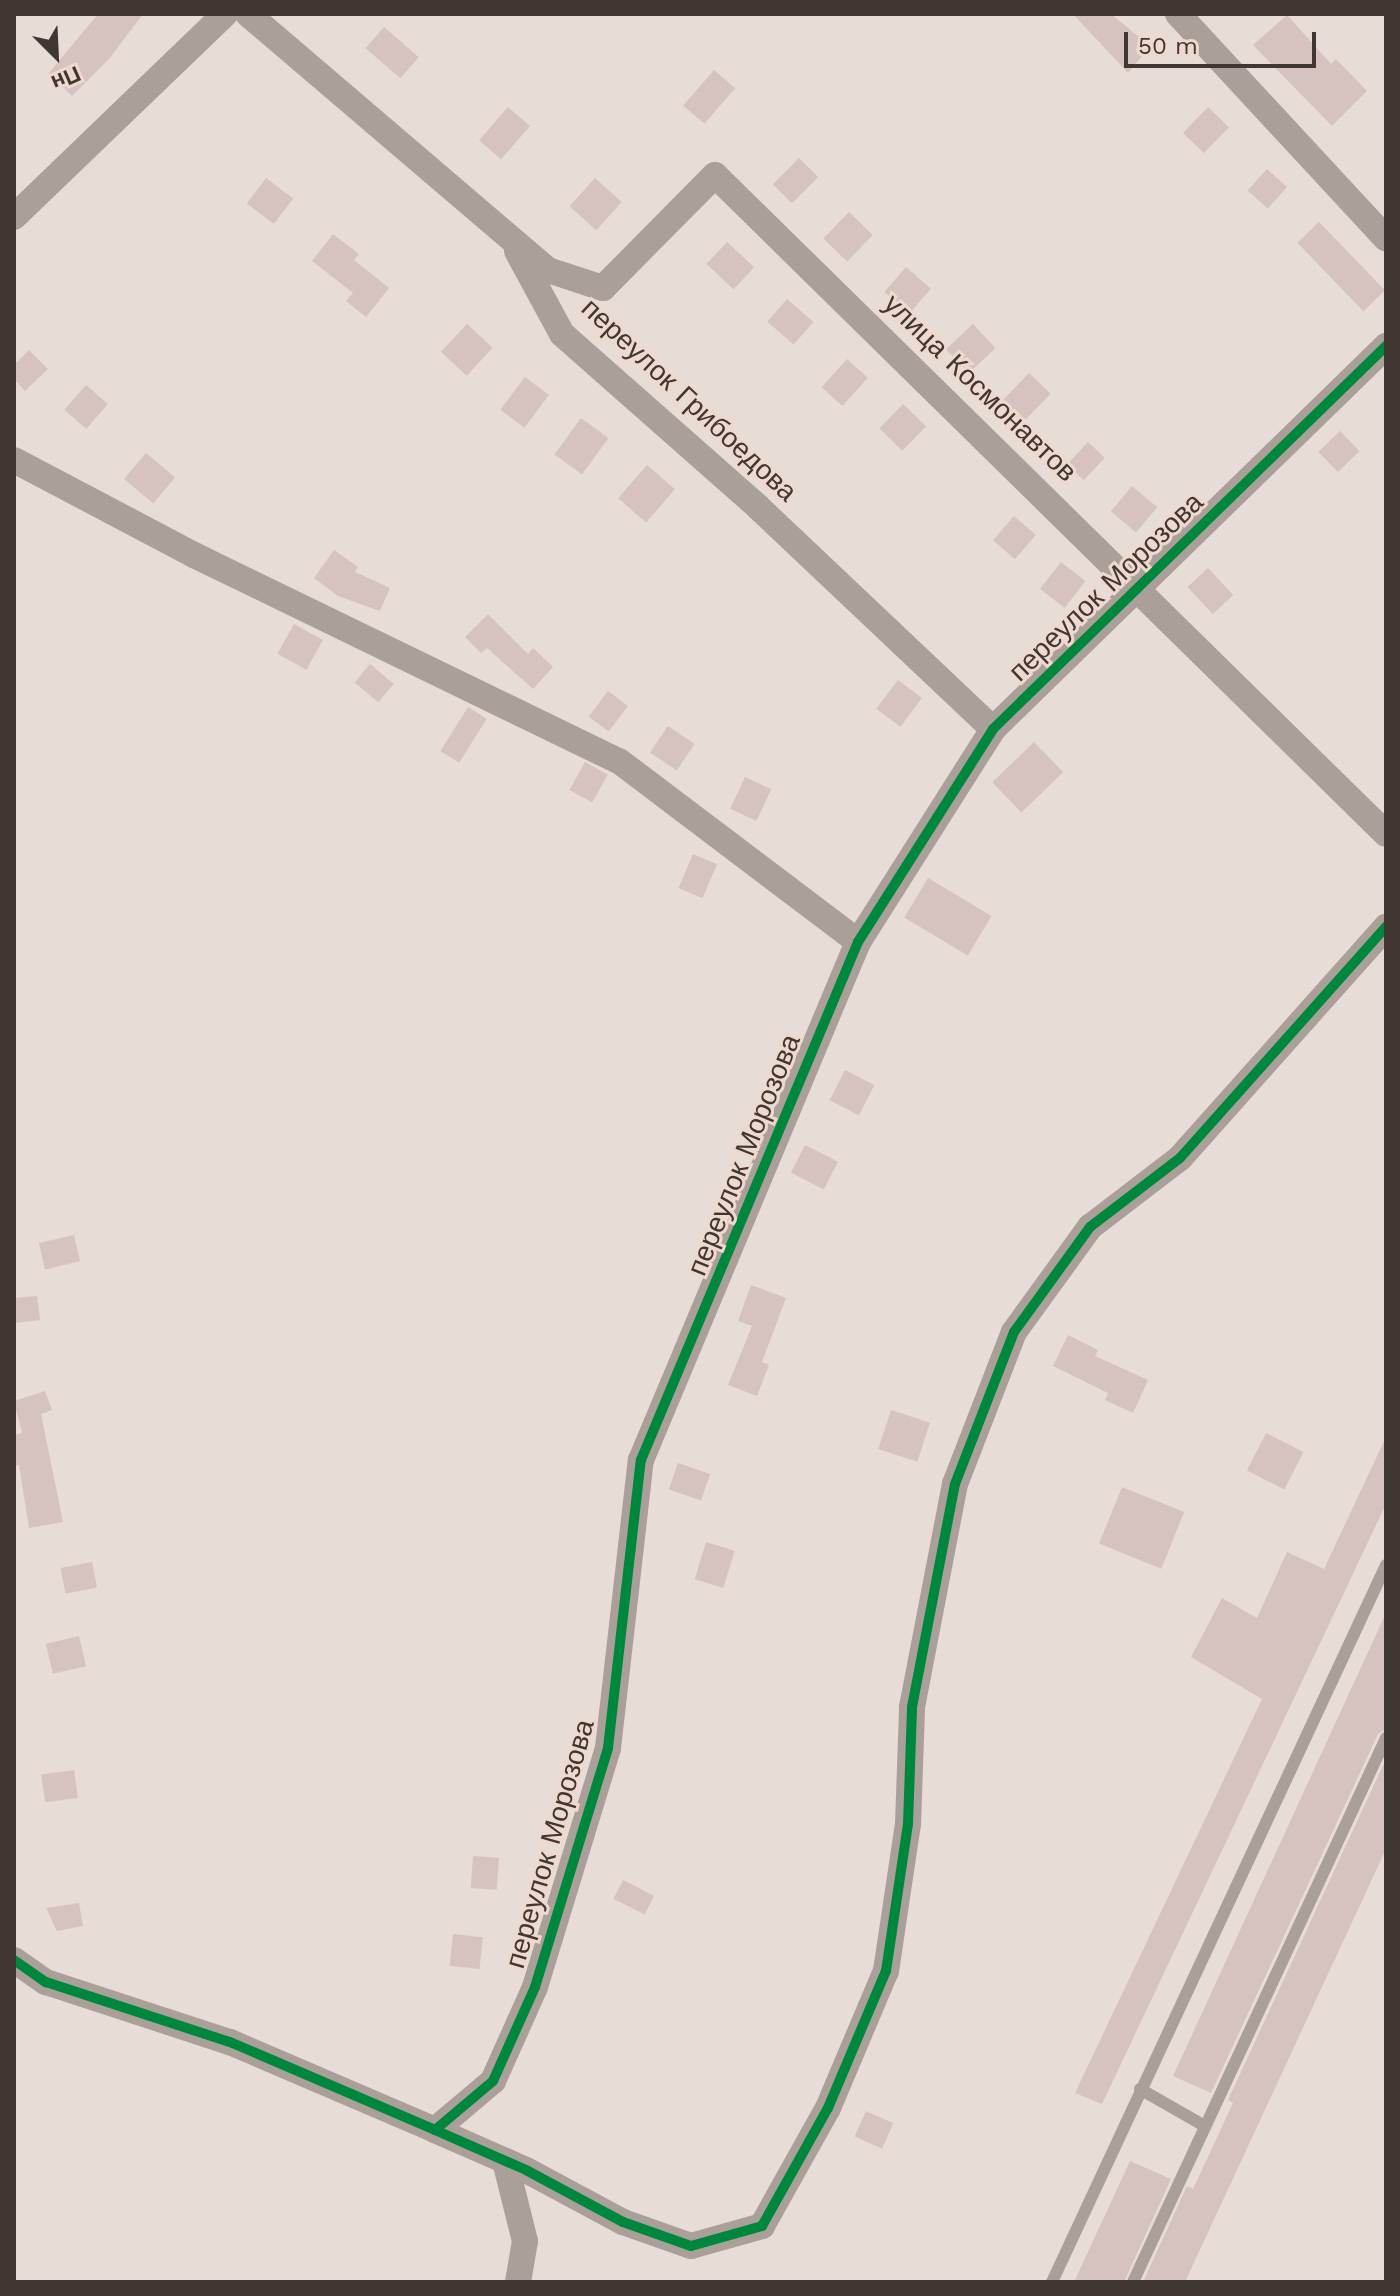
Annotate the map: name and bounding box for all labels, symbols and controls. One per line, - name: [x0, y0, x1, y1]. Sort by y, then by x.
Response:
- north arrow: [16, 16, 96, 96]
- scale bar: [1128, 16, 1320, 66]
- text: 50 m: [1138, 32, 1198, 60]
- text: Пн: [48, 61, 84, 96]
- street label: улица Космонавтов: [876, 287, 1084, 489]
- street label: переулок Грибоедова: [574, 291, 804, 509]
- street label: переулок Морозова: [1002, 486, 1210, 688]
- street label: переулок Морозова: [680, 1029, 808, 1281]
- street label: переулок Морозова: [498, 1716, 602, 1972]

